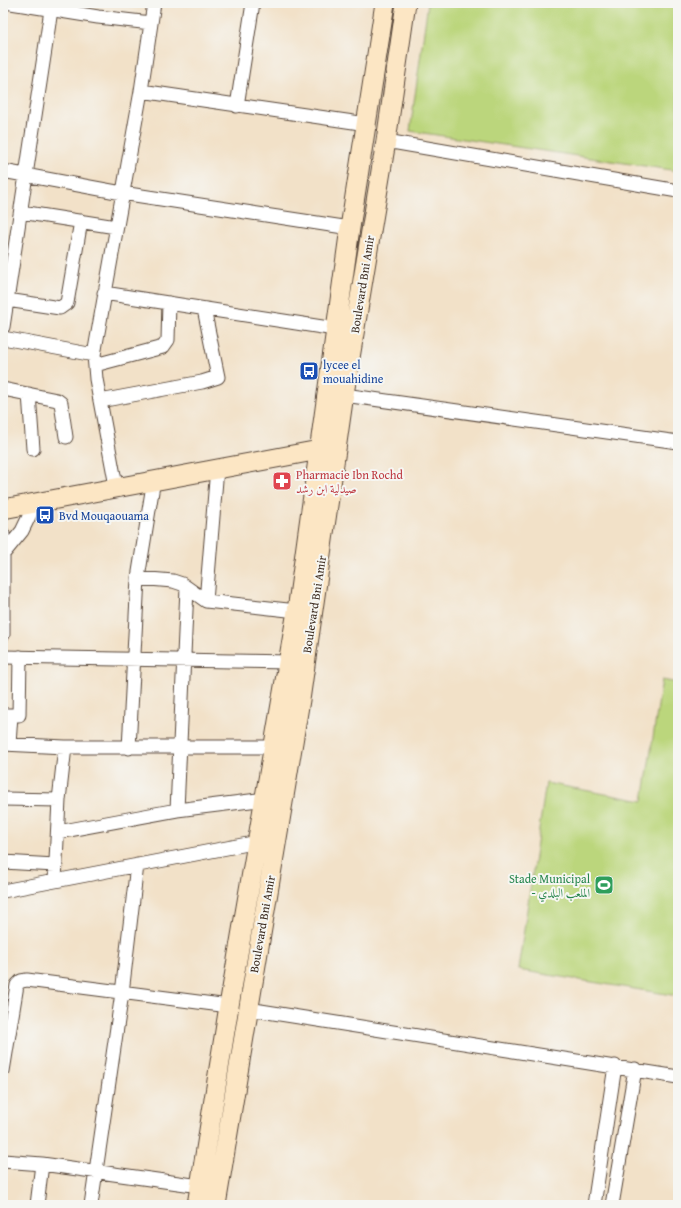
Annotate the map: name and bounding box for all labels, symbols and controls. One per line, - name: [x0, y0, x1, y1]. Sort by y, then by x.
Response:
- street label: Boulevard Bni Amir: [346, 234, 378, 334]
- place label: lycee el mouahidine: [323, 356, 384, 387]
- bus stop icon: lycee el mouahidine: [298, 360, 320, 382]
- place label: Pharmacie Ibn Rochd صيدلية ابن رشد: [296, 466, 403, 497]
- pharmacy icon: Pharmacie Ibn Rochd صيدلية ابن رشد: [271, 470, 293, 492]
- bus stop icon: Bvd Mouqaouama: [34, 504, 56, 526]
- place label: Bvd Mouqaouama: [59, 507, 149, 524]
- street label: Boulevard Bni Amir: [298, 554, 330, 654]
- place label: Stade Municipal - الملعب البلدي: [509, 870, 591, 903]
- street label: Boulevard Bni Amir: [245, 874, 279, 974]
- sports icon: Stade Municipal - الملعب البلدي: [593, 874, 615, 896]

